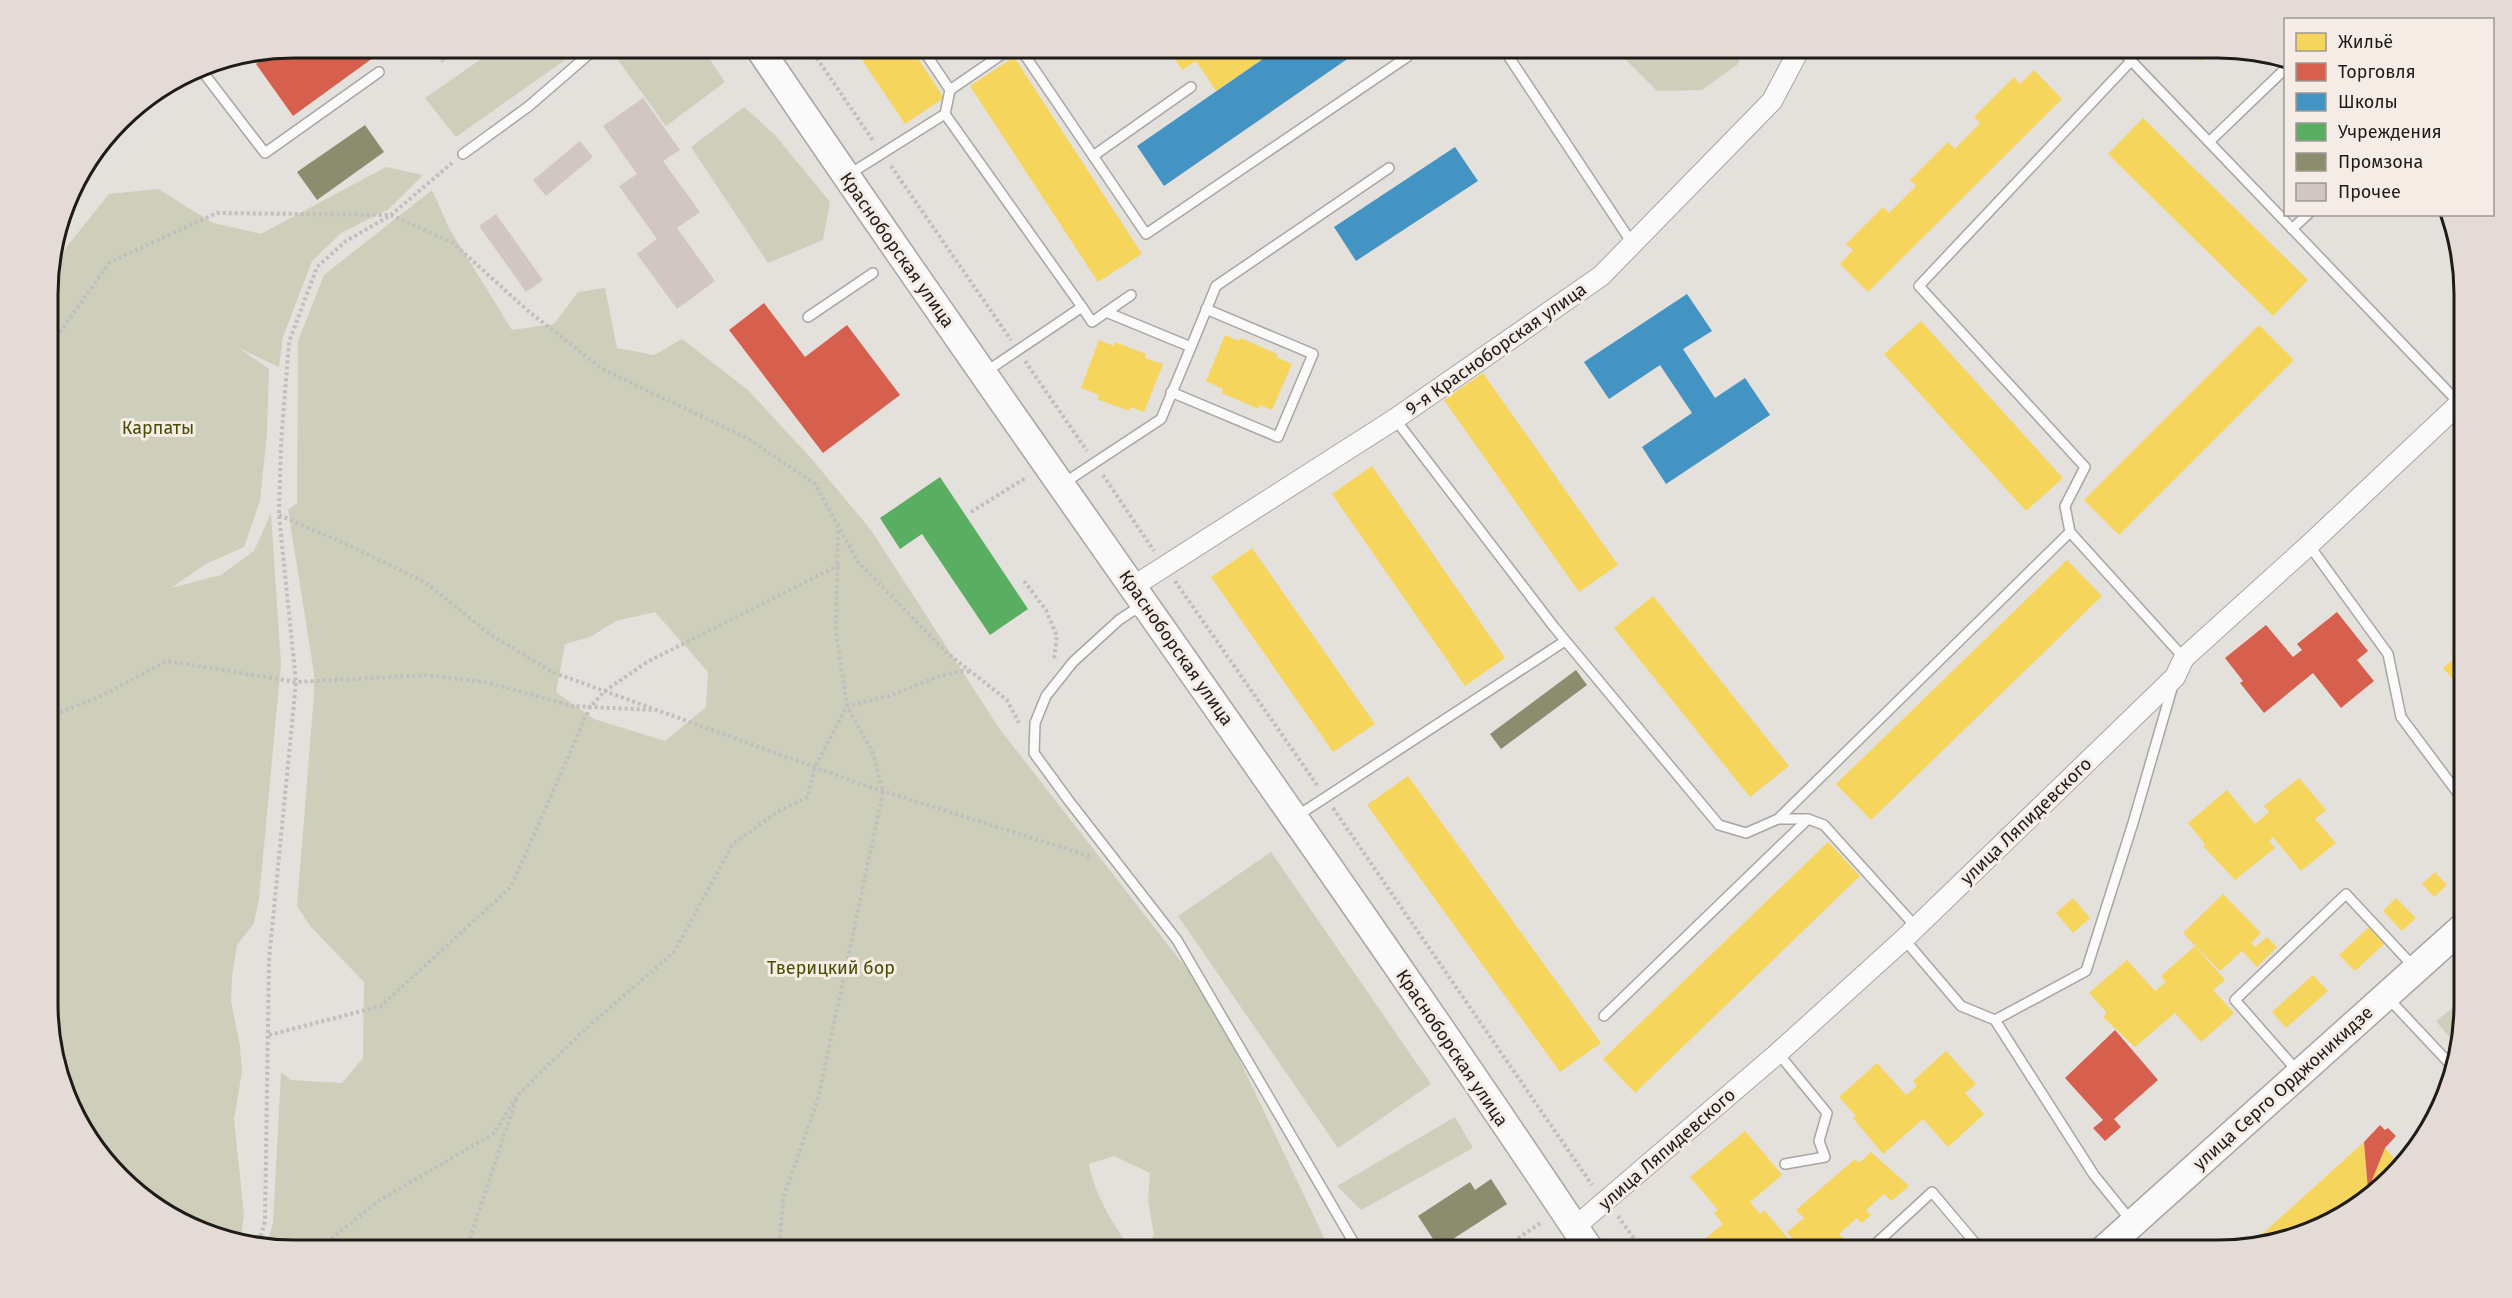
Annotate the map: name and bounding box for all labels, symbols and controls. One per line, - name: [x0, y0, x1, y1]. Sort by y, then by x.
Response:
- legend: [2284, 18, 2494, 216]
- text: Жильё: [2338, 31, 2393, 53]
- text: Торговля: [2338, 61, 2416, 83]
- text: Школы: [2338, 91, 2398, 113]
- text: Учреждения: [2338, 121, 2442, 143]
- text: Промзона: [2338, 151, 2423, 173]
- street label: Красноборская улица: [835, 168, 959, 332]
- text: Прочее: [2338, 181, 2401, 203]
- street label: 9-я Красноборская улица: [1401, 278, 1591, 420]
- park label: Карпаты: [122, 417, 194, 439]
- street label: Красноборская улица: [1114, 566, 1238, 730]
- street label: улица Ляпидевского: [1956, 753, 2096, 889]
- park label: Тверицкий бор: [767, 957, 895, 979]
- street label: Красноборская улица: [1391, 965, 1513, 1131]
- street label: улица Серго Орджоникидзе: [2189, 1001, 2377, 1175]
- street label: улица Ляпидевского: [1594, 1084, 1740, 1214]

